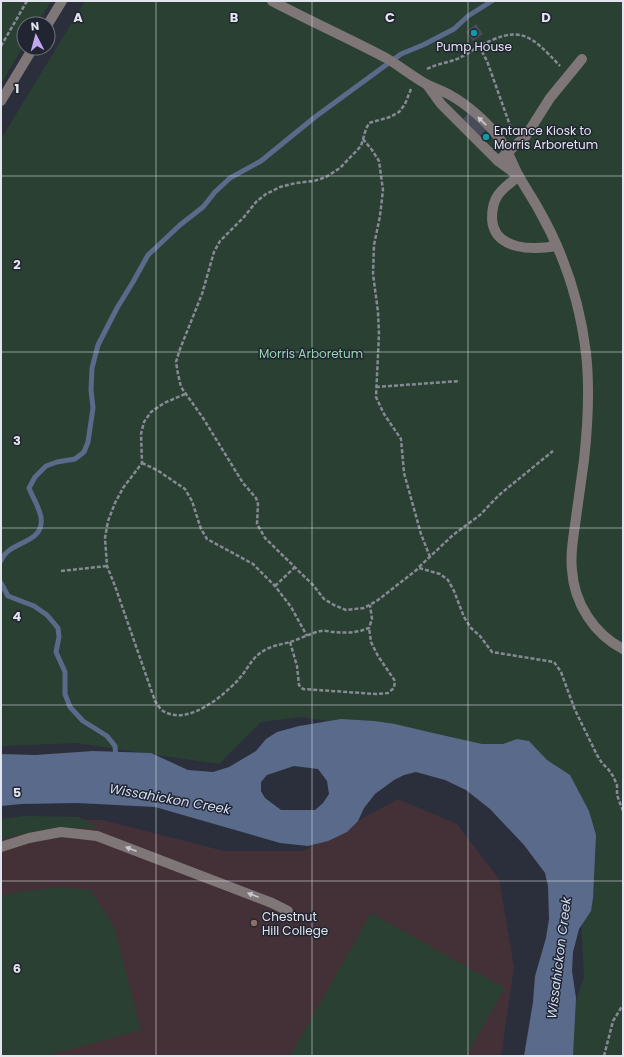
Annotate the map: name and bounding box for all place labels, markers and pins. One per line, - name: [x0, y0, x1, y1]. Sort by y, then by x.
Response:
- marker: Pump House: [469, 28, 479, 38]
- place label: Pump House: [436, 38, 512, 55]
- place label: Entance Kiosk to Morris Arboretum: [494, 122, 598, 153]
- marker: Entance Kiosk to Morris Arboretum: [481, 132, 491, 142]
- place label: Chestnut Hill College: [262, 908, 328, 939]
- marker: Chestnut Hill College: [249, 918, 259, 928]

